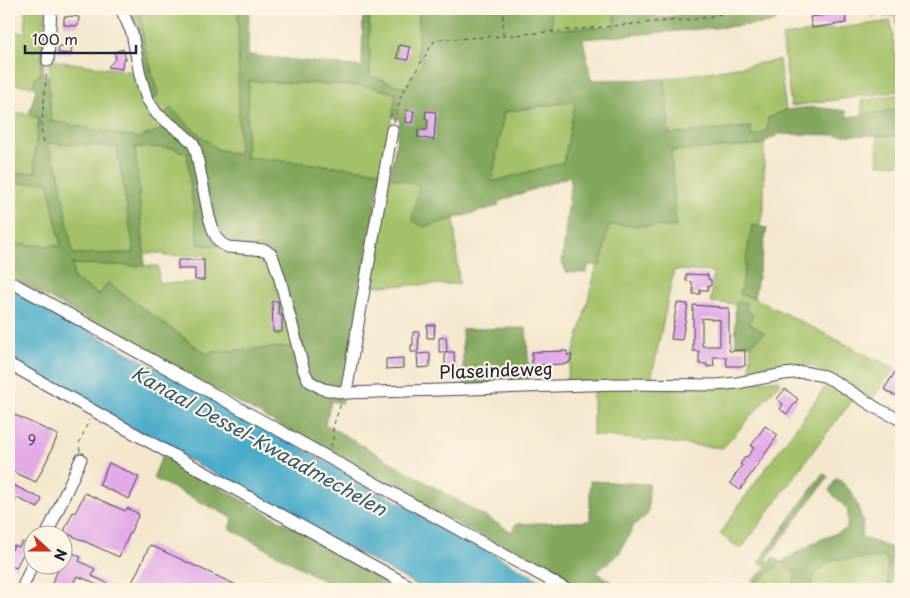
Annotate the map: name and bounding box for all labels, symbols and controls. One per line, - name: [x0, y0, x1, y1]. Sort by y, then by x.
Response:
- scale bar: [25, 22, 136, 54]
- text: 100 m: [32, 27, 78, 50]
- street label: Plaseindeweg: [439, 354, 553, 385]
- water label: Kanaal Dessel-Kwaadmechelen: [127, 358, 393, 523]
- house number: 9: [28, 427, 36, 450]
- north arrow: [22, 526, 72, 576]
- text: N: [49, 546, 72, 564]

